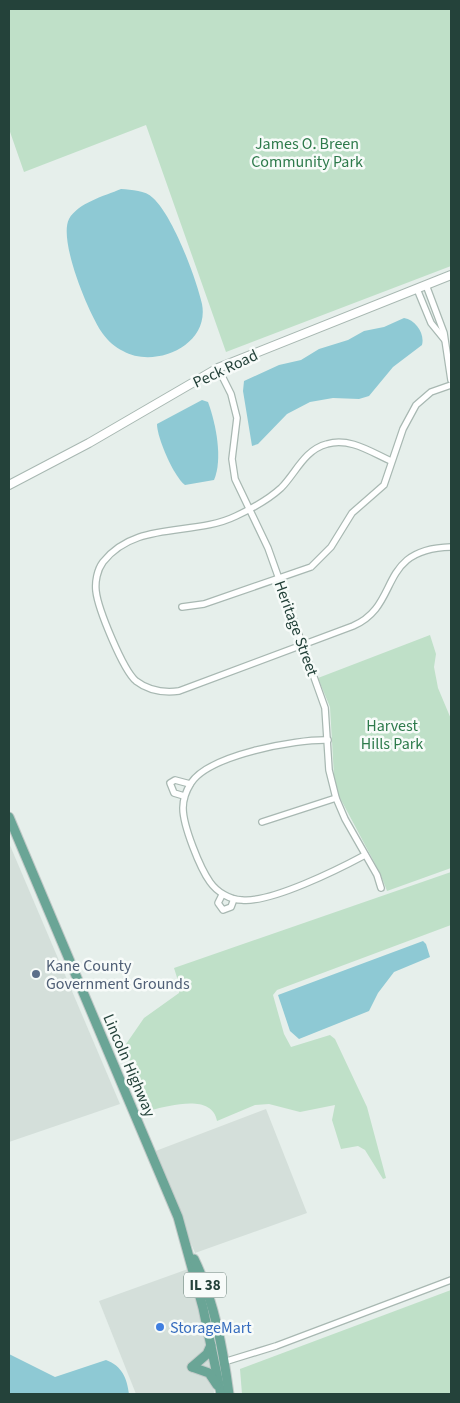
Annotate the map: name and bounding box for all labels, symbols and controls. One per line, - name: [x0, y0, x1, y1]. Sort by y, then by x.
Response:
- park label: James O. Breen Community Park: [251, 133, 363, 173]
- street label: Peck Road: [189, 344, 262, 394]
- street label: Heritage Street: [269, 578, 324, 680]
- park label: Harvest Hills Park: [361, 715, 423, 755]
- place label: Kane County Government Grounds: [46, 955, 190, 995]
- marker: Kane County Government Grounds: [30, 968, 42, 980]
- street label: Lincoln Highway: [97, 1010, 161, 1121]
- road number: IL 38: [184, 1272, 226, 1298]
- place label: StorageMart: [170, 1317, 252, 1339]
- marker: StorageMart: [154, 1321, 166, 1333]

